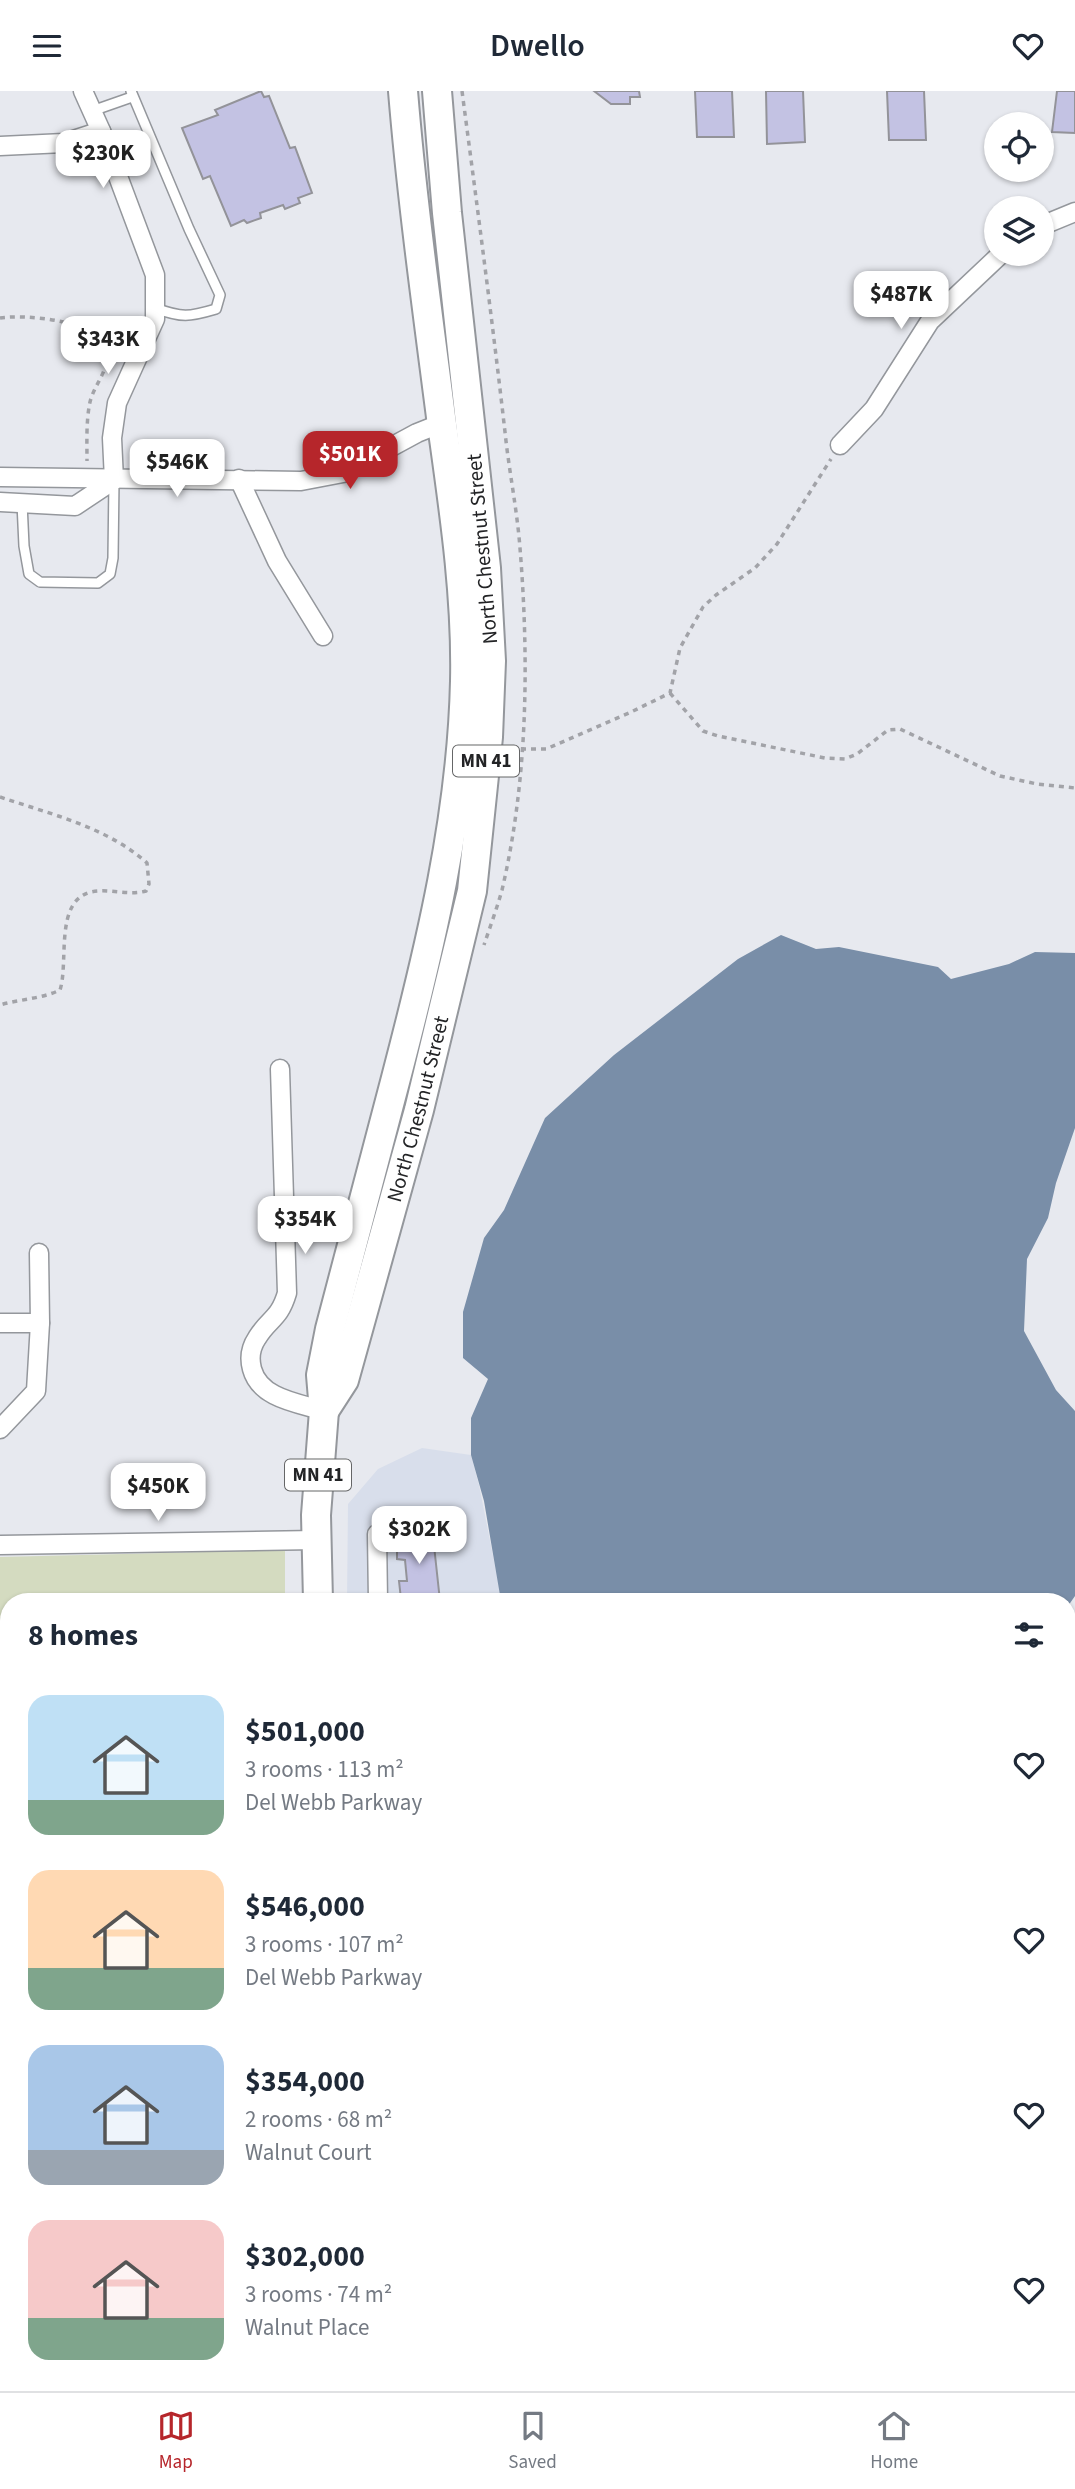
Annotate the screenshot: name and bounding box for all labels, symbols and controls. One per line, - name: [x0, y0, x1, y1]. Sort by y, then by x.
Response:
- text: Dwello: [490, 23, 585, 69]
- icon: menu: [28, 27, 66, 65]
- icon: heart: [1009, 27, 1047, 65]
- map controls: [984, 112, 1054, 266]
- button: locate: [984, 112, 1054, 182]
- pin: $230K: [54, 131, 152, 190]
- text: $230K: [72, 136, 134, 169]
- button: layers: [984, 196, 1054, 266]
- pin: $487K: [852, 271, 950, 331]
- text: $487K: [870, 277, 932, 310]
- pin: $343K: [59, 317, 157, 376]
- text: $343K: [77, 322, 139, 355]
- pin: $501K: [301, 431, 399, 491]
- text: $501K: [319, 437, 381, 470]
- pin: $546K: [128, 439, 226, 499]
- text: $546K: [146, 445, 208, 478]
- street label: North Chestnut Street: [459, 453, 505, 645]
- road number: MN 41: [453, 745, 519, 776]
- street label: North Chestnut Street: [379, 1013, 456, 1205]
- pin: $354K: [256, 1197, 354, 1256]
- text: $354K: [274, 1202, 336, 1235]
- road number: MN 41: [285, 1459, 351, 1491]
- pin: $450K: [109, 1463, 207, 1523]
- text: $450K: [127, 1469, 189, 1502]
- pin: $302K: [370, 1507, 468, 1566]
- text: $302K: [388, 1512, 450, 1545]
- text: 8 homes: [28, 1614, 138, 1657]
- icon: filters: [1010, 1616, 1048, 1654]
- text: $501,000: [245, 1710, 365, 1753]
- icon: home: [84, 1723, 168, 1807]
- icon: heart: [1010, 1746, 1048, 1784]
- text: 3 rooms · 113 m²: [245, 1753, 404, 1786]
- text: Del Webb Parkway: [245, 1786, 422, 1819]
- text: $546,000: [245, 1885, 365, 1928]
- icon: home: [84, 1898, 168, 1982]
- icon: heart: [1010, 1921, 1048, 1959]
- text: 3 rooms · 107 m²: [245, 1928, 404, 1961]
- text: Del Webb Parkway: [245, 1961, 422, 1994]
- text: $354,000: [245, 2060, 365, 2103]
- icon: home: [84, 2073, 168, 2157]
- icon: heart: [1010, 2096, 1048, 2134]
- text: 2 rooms · 68 m²: [245, 2103, 392, 2136]
- text: Walnut Court: [245, 2136, 372, 2169]
- text: $302,000: [245, 2235, 365, 2278]
- icon: home: [84, 2248, 168, 2332]
- icon: heart: [1010, 2271, 1048, 2309]
- text: 3 rooms · 74 m²: [245, 2278, 392, 2311]
- text: Walnut Place: [245, 2311, 370, 2344]
- tab: Map: [157, 2407, 195, 2476]
- tab: Saved: [508, 2407, 557, 2476]
- tab: Home: [870, 2407, 918, 2476]

